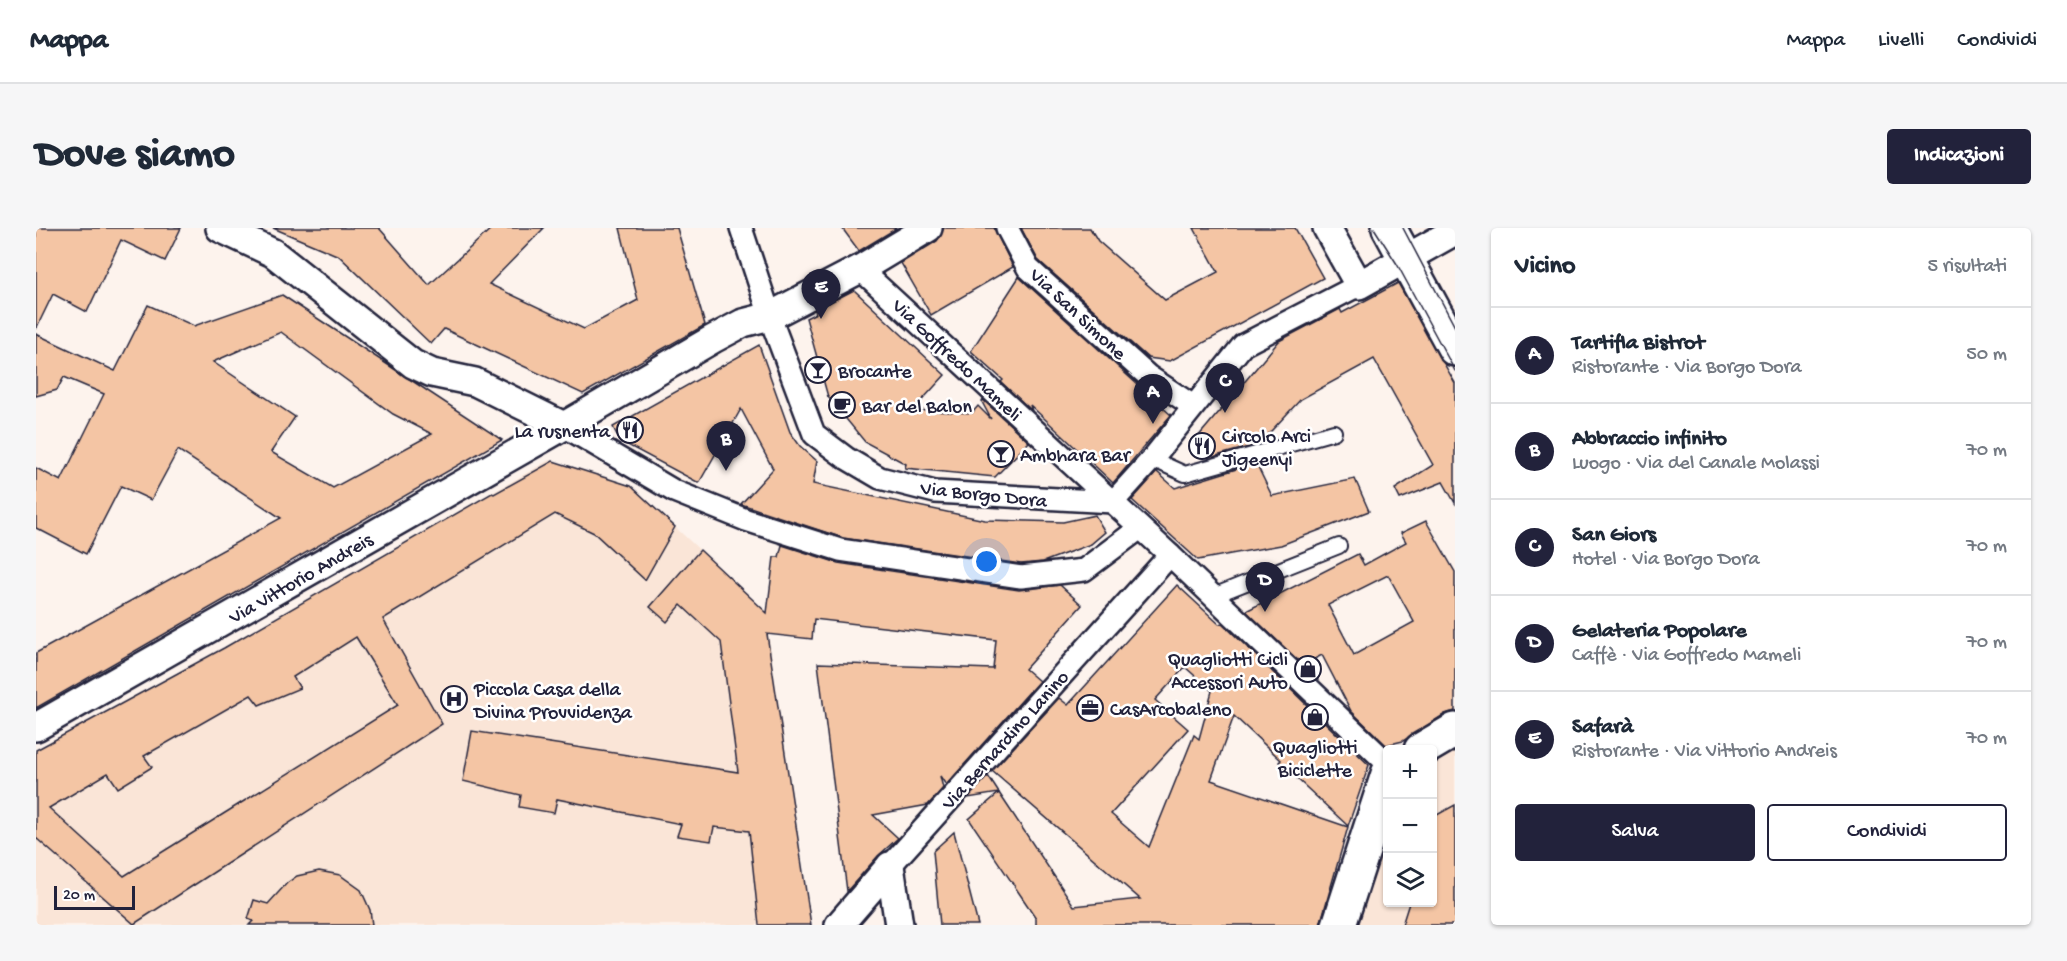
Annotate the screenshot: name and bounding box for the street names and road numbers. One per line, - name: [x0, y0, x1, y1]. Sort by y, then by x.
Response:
- street label: Via San Simone: [1023, 264, 1130, 367]
- street label: Via Goffredo Mameli: [885, 295, 1025, 428]
- street label: Via Borgo Dora: [918, 478, 1049, 515]
- street label: Via Vittorio Andreis: [225, 529, 378, 631]
- street label: Via Bernardino Lanino: [937, 667, 1075, 816]

